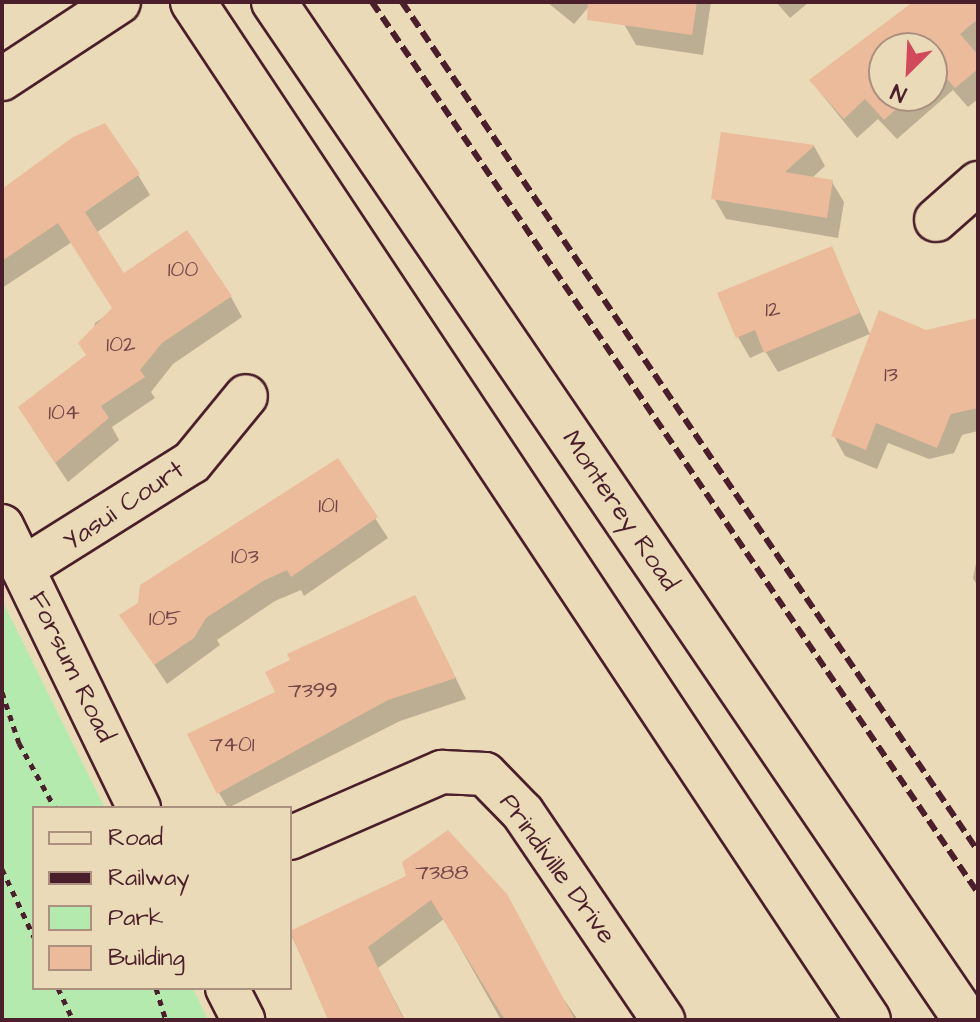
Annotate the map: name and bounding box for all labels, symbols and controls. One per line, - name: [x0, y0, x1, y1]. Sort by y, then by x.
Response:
- north arrow: [868, 32, 948, 112]
- text: N: [886, 76, 911, 110]
- house number: 100: [168, 257, 198, 283]
- house number: 12: [765, 297, 781, 323]
- house number: 102: [106, 332, 136, 358]
- house number: 13: [884, 362, 898, 388]
- house number: 104: [48, 400, 80, 426]
- street label: Monterey Road: [555, 425, 685, 597]
- street label: Yasui Court: [58, 454, 190, 558]
- house number: 101: [318, 493, 338, 519]
- house number: 103: [231, 544, 259, 570]
- street label: Forsum Road: [21, 587, 121, 747]
- house number: 105: [149, 606, 181, 632]
- house number: 7399: [288, 678, 338, 704]
- house number: 7401: [209, 732, 255, 758]
- street label: Prindiville Drive: [492, 788, 622, 950]
- legend: [32, 806, 292, 990]
- text: Road: [108, 821, 163, 855]
- house number: 7388: [415, 860, 469, 886]
- text: Railway: [108, 861, 190, 895]
- text: Park: [108, 901, 164, 935]
- text: Building: [108, 941, 185, 975]

